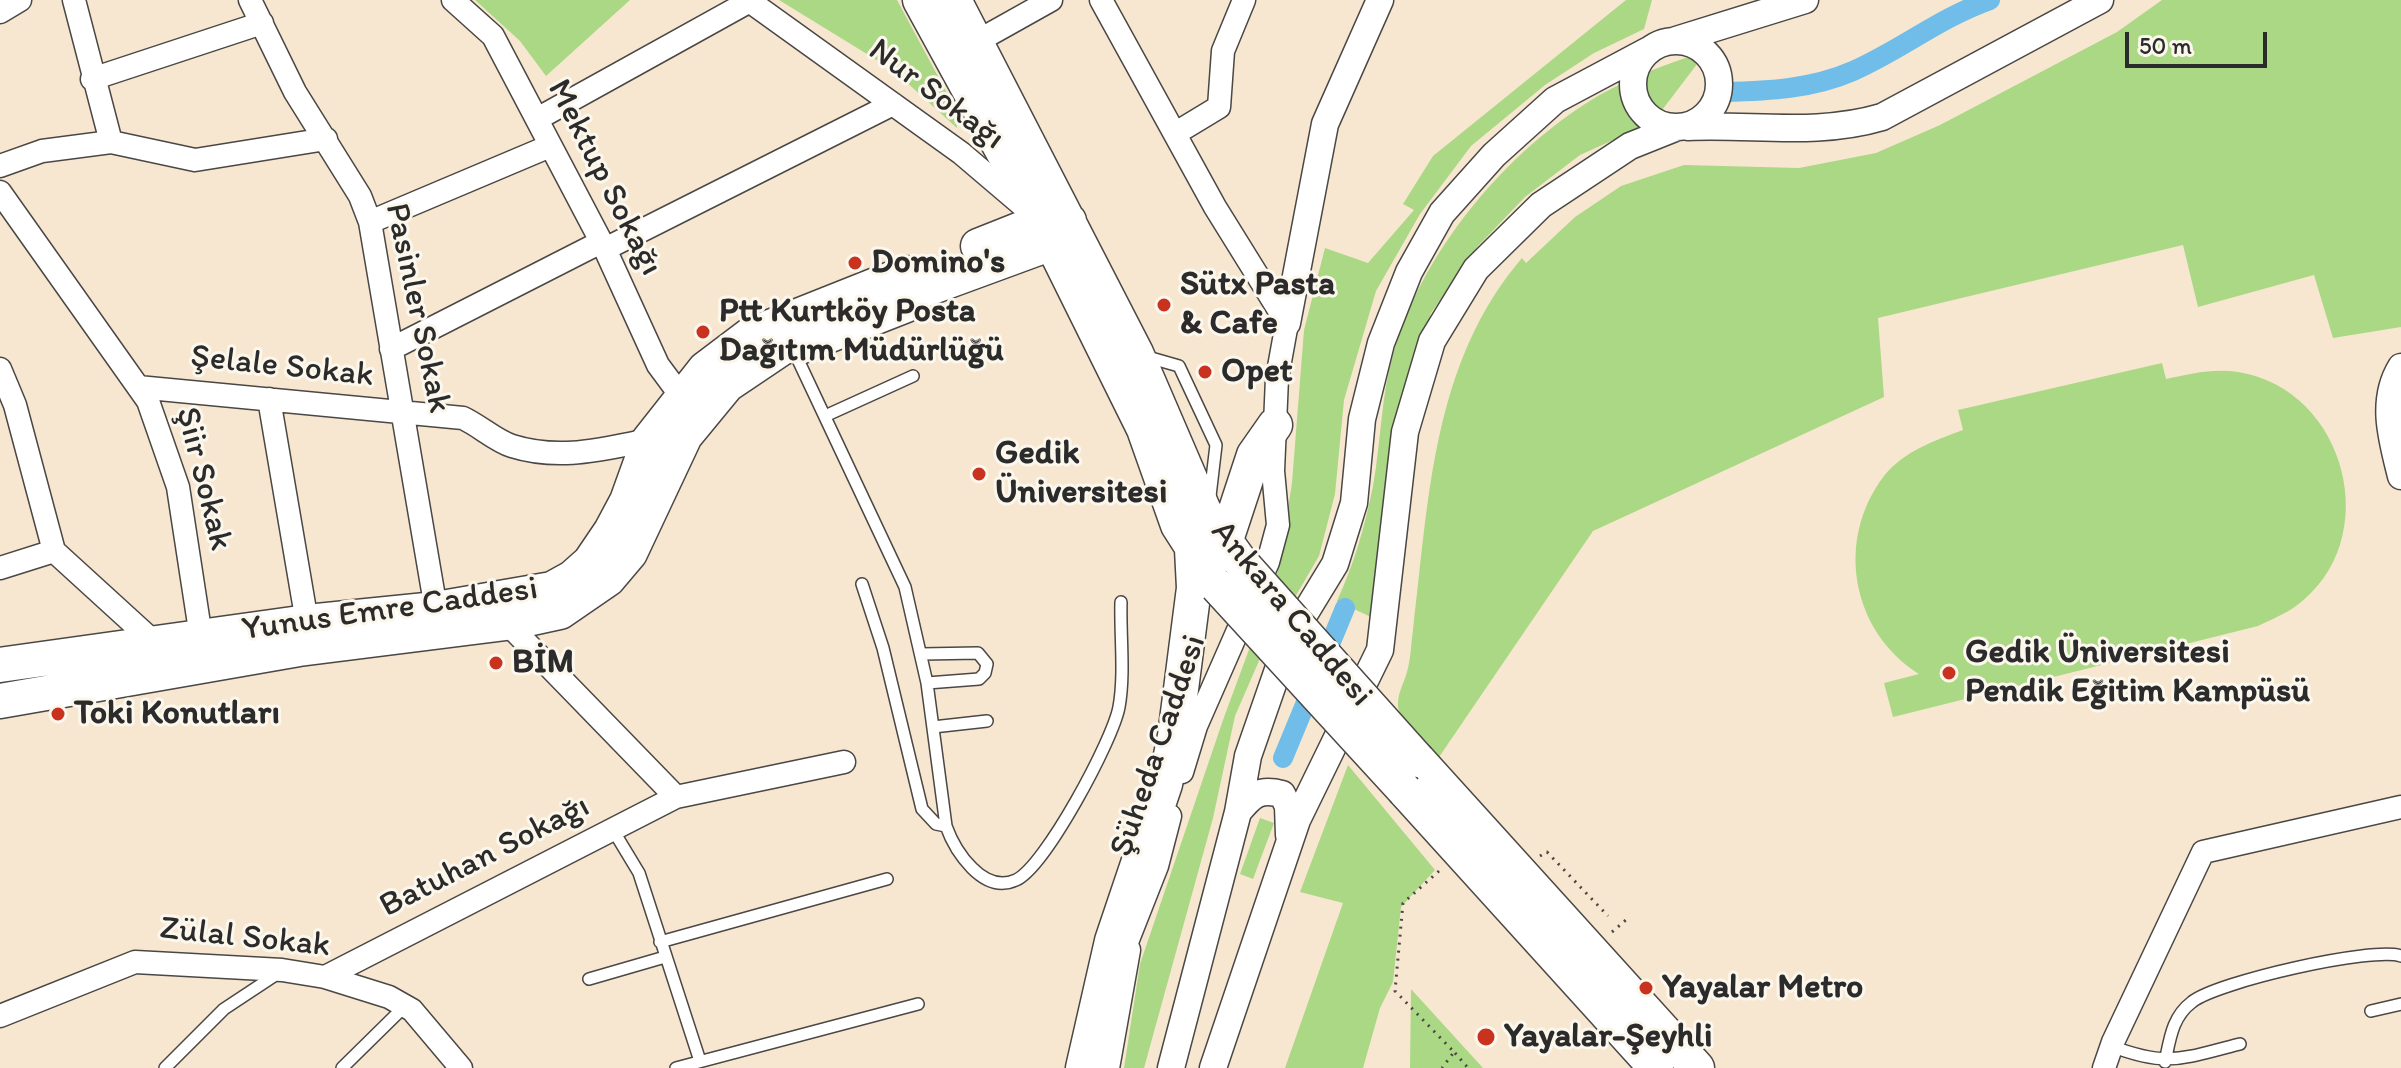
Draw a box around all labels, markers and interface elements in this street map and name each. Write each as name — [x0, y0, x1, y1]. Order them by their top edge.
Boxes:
scale bar — [2129, 16, 2271, 66]
street label: Nur Sokağı — [860, 31, 1012, 159]
text: 50 m — [2139, 31, 2192, 60]
street label: Mektup Sokağı — [537, 73, 671, 283]
street label: Pasinler Sokak — [375, 199, 459, 417]
place label: Domino's — [871, 243, 1005, 283]
marker: Domino's — [846, 254, 864, 272]
place label: Sütx Pasta & Cafe — [1180, 265, 1335, 344]
place label: Ptt Kurtköy Posta Dağıtım Müdürlüğü — [719, 292, 1004, 372]
marker: Sütx Pasta & Cafe — [1155, 296, 1173, 314]
marker: Ptt Kurtköy Posta Dağıtım Müdürlüğü — [694, 323, 712, 341]
street label: Şelale Sokak — [189, 337, 375, 397]
place label: Opet — [1221, 352, 1293, 392]
marker: Opet — [1196, 363, 1214, 381]
street label: Şiir Sokak — [166, 403, 240, 555]
place label: Gedik Üniversitesi — [995, 434, 1168, 514]
marker: Gedik Üniversitesi — [970, 465, 988, 483]
street label: Ankara Caddesi — [1201, 513, 1381, 715]
street label: Yunus Emre Caddesi — [240, 569, 540, 651]
street label: Şüheda Caddesi — [1102, 630, 1216, 862]
place label: Gedik Üniversitesi Pendik Eğitim Kampüsü — [1965, 633, 2310, 712]
place label: BİM — [512, 643, 574, 683]
marker: BİM — [487, 654, 505, 672]
marker: Gedik Üniversitesi Pendik Eğitim Kampüsü — [1940, 664, 1958, 682]
place label: Toki Konutları — [74, 694, 280, 734]
marker: Toki Konutları — [49, 705, 67, 723]
street label: Batuhan Sokağı — [373, 787, 597, 927]
street label: Zülal Sokak — [158, 909, 332, 967]
place label: Yayalar Metro — [1662, 968, 1863, 1008]
marker: Yayalar Metro — [1637, 979, 1655, 997]
place label: Yayalar-Şeyhli — [1504, 1017, 1713, 1057]
marker: Yayalar-Şeyhli — [1475, 1026, 1497, 1048]

